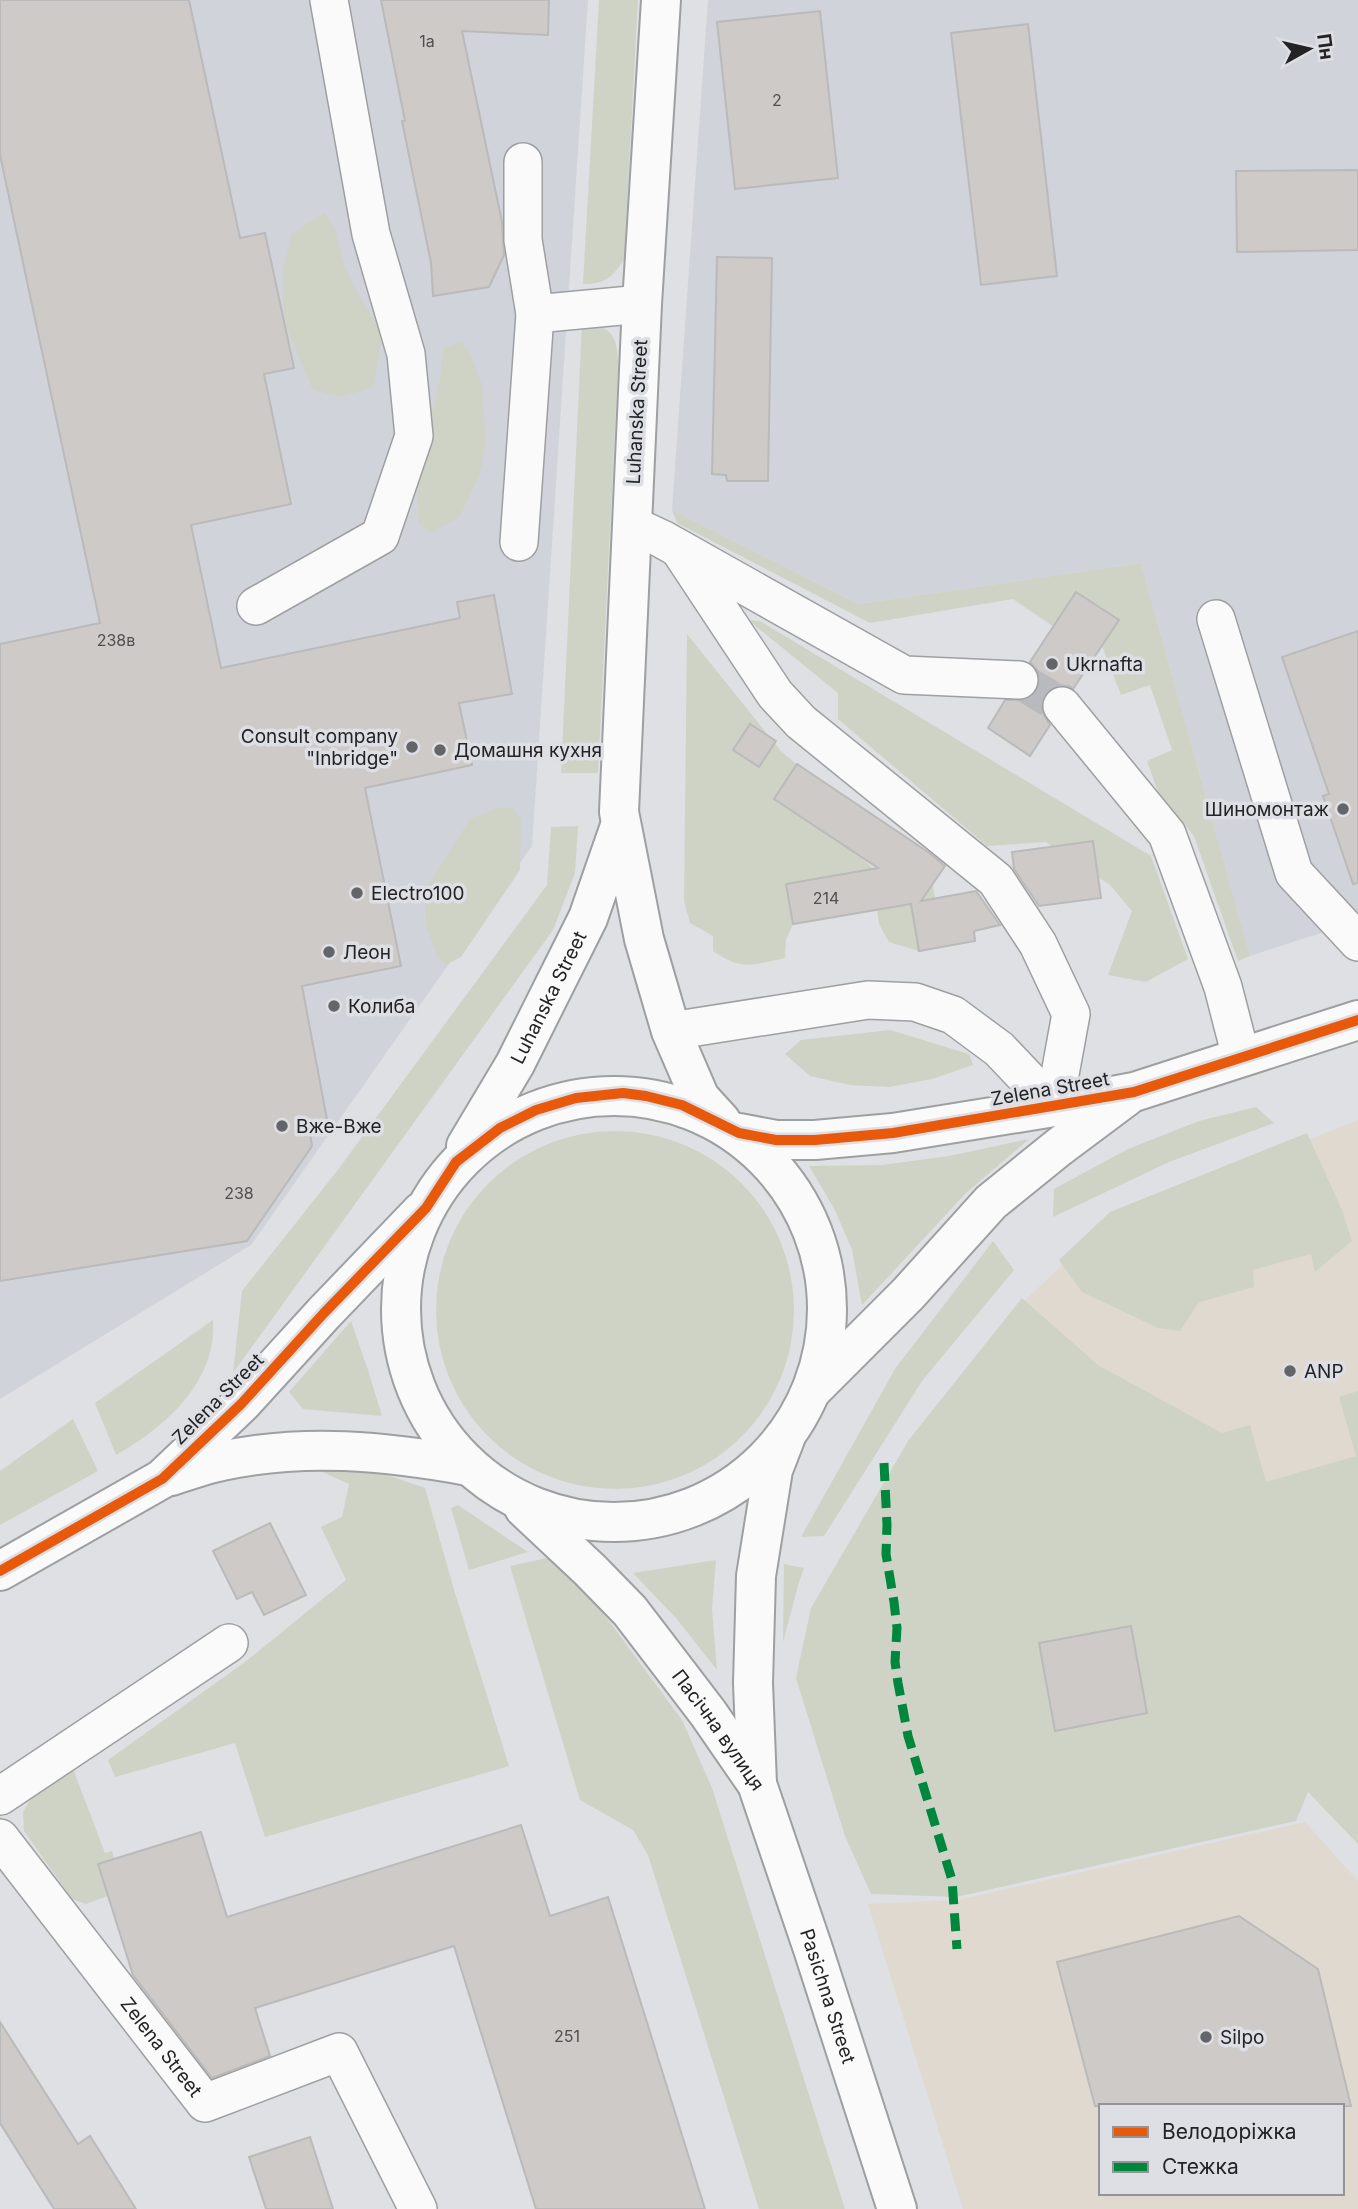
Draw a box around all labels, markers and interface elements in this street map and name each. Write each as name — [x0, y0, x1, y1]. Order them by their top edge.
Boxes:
north arrow — [1274, 14, 1344, 84]
house number: 1а — [419, 31, 435, 51]
text: Пн — [1312, 32, 1339, 61]
house number: 2 — [772, 90, 782, 110]
street label: Luhanska Street — [622, 339, 652, 485]
house number: 238в — [97, 630, 135, 650]
place label: Ukrnafta — [1066, 653, 1143, 676]
marker: Ukrnafta — [1044, 656, 1060, 672]
place label: Consult company "Inbridge" — [241, 725, 398, 770]
marker: Consult company "Inbridge" — [404, 739, 420, 755]
place label: Домашня кухня — [454, 739, 602, 762]
marker: Домашня кухня — [432, 742, 448, 758]
place label: Шиномонтаж — [1205, 798, 1329, 821]
marker: Шиномонтаж — [1335, 801, 1351, 817]
place label: Electro100 — [371, 882, 464, 905]
marker: Electro100 — [349, 885, 365, 901]
house number: 214 — [813, 888, 839, 908]
street label: Luhanska Street — [506, 927, 591, 1068]
place label: Леон — [343, 941, 391, 964]
marker: Леон — [321, 944, 337, 960]
place label: Колиба — [348, 995, 416, 1018]
marker: Колиба — [326, 998, 342, 1014]
street label: Zelena Street — [989, 1067, 1111, 1111]
place label: Вже-Вже — [296, 1115, 382, 1138]
marker: Вже-Вже — [274, 1118, 290, 1134]
house number: 238 — [224, 1183, 254, 1203]
street label: Zelena Street — [168, 1349, 268, 1449]
place label: ANP — [1304, 1360, 1344, 1383]
marker: ANP — [1282, 1363, 1298, 1379]
street label: Пасічна вулиця — [667, 1665, 769, 1795]
street label: Pasichna Street — [795, 1925, 861, 2066]
street label: Zelena Street — [116, 1992, 207, 2101]
house number: 251 — [554, 2026, 580, 2046]
place label: Silpo — [1220, 2026, 1264, 2049]
marker: Silpo — [1198, 2029, 1214, 2045]
legend — [1099, 2104, 1344, 2195]
text: Велодоріжка — [1162, 2119, 1297, 2144]
text: Стежка — [1162, 2154, 1239, 2179]

